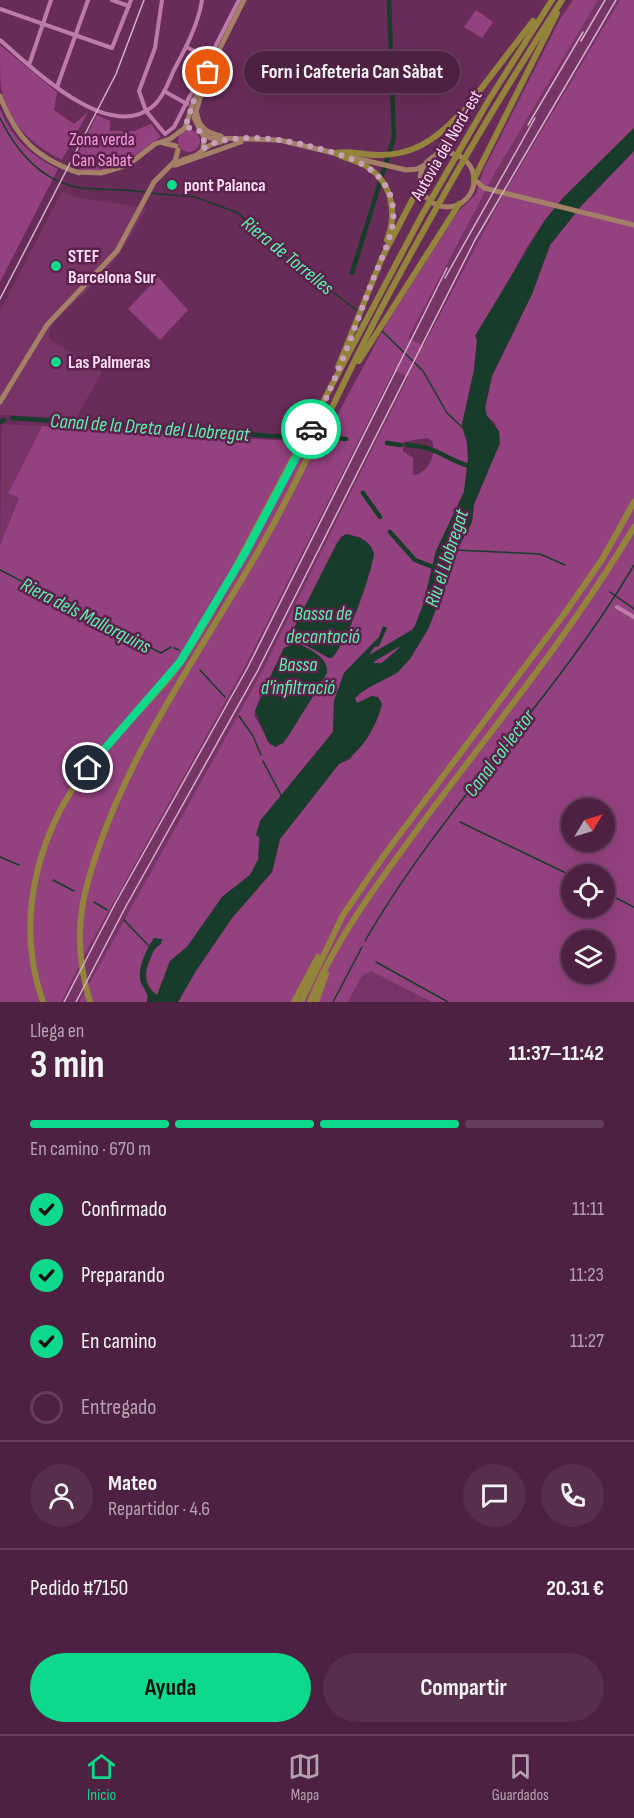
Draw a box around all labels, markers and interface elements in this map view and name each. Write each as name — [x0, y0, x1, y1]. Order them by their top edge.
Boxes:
pin — [182, 46, 233, 97]
callout: Forn i Cafeteria Can Sàbat — [244, 51, 460, 93]
icon: bag — [191, 55, 224, 88]
text: Forn i Cafeteria Can Sàbat — [261, 60, 443, 84]
street label: Autovia del Nord-est — [406, 86, 487, 205]
park label: Zona verda Can Sabat — [69, 129, 135, 171]
place label: pont Palanca — [184, 175, 266, 196]
marker: pont Palanca — [165, 178, 179, 192]
water label: Riera de Torrelles — [236, 211, 338, 300]
place label: STEF Barcelona Sur — [68, 246, 156, 288]
marker: STEF Barcelona Sur — [49, 259, 63, 273]
place label: Las Palmeras — [68, 352, 151, 373]
marker: Las Palmeras — [49, 355, 63, 369]
courier — [281, 399, 341, 459]
water label: Canal de la Dreta del Llobregat — [49, 409, 251, 447]
icon: car — [295, 413, 328, 446]
water label: Riu el Llobregat — [420, 506, 474, 610]
water label: Riera dels Mallorquins — [17, 573, 155, 659]
water label: Bassa de decantació — [286, 602, 360, 649]
water label: Bassa d'infiltració — [261, 653, 335, 700]
water label: Canal col·lector — [459, 704, 541, 802]
pin — [62, 742, 113, 793]
icon: home — [71, 751, 104, 784]
north arrow — [561, 798, 615, 852]
map controls — [561, 798, 615, 984]
button: locate — [561, 864, 615, 918]
button: layers — [561, 930, 615, 984]
text: Llega en — [30, 1019, 84, 1043]
text: 11:37–11:42 — [509, 1040, 604, 1067]
text: 3 min — [30, 1042, 105, 1089]
text: En camino · 670 m — [30, 1137, 151, 1161]
icon: check — [30, 1193, 63, 1226]
text: Confirmado — [81, 1196, 167, 1223]
text: 11:11 — [572, 1197, 604, 1221]
icon: check — [30, 1259, 63, 1292]
text: Preparando — [81, 1262, 165, 1289]
text: 11:23 — [570, 1263, 604, 1287]
icon: check — [30, 1325, 63, 1358]
text: En camino — [81, 1328, 157, 1355]
text: 11:27 — [570, 1329, 604, 1353]
text: Entregado — [81, 1394, 156, 1421]
button: person — [30, 1464, 93, 1527]
button: chat — [463, 1464, 526, 1527]
button: phone — [541, 1464, 604, 1527]
text: Mateo — [108, 1470, 157, 1497]
text: Repartidor · 4.6 — [108, 1497, 210, 1521]
text: Pedido #7150 — [30, 1575, 128, 1602]
text: 20.31 € — [546, 1575, 604, 1602]
button: Ayuda — [30, 1653, 311, 1722]
button: Compartir — [323, 1653, 604, 1722]
tab: Inicio — [85, 1750, 118, 1805]
tab: Mapa — [288, 1750, 321, 1805]
tab: Guardados — [492, 1750, 549, 1805]

